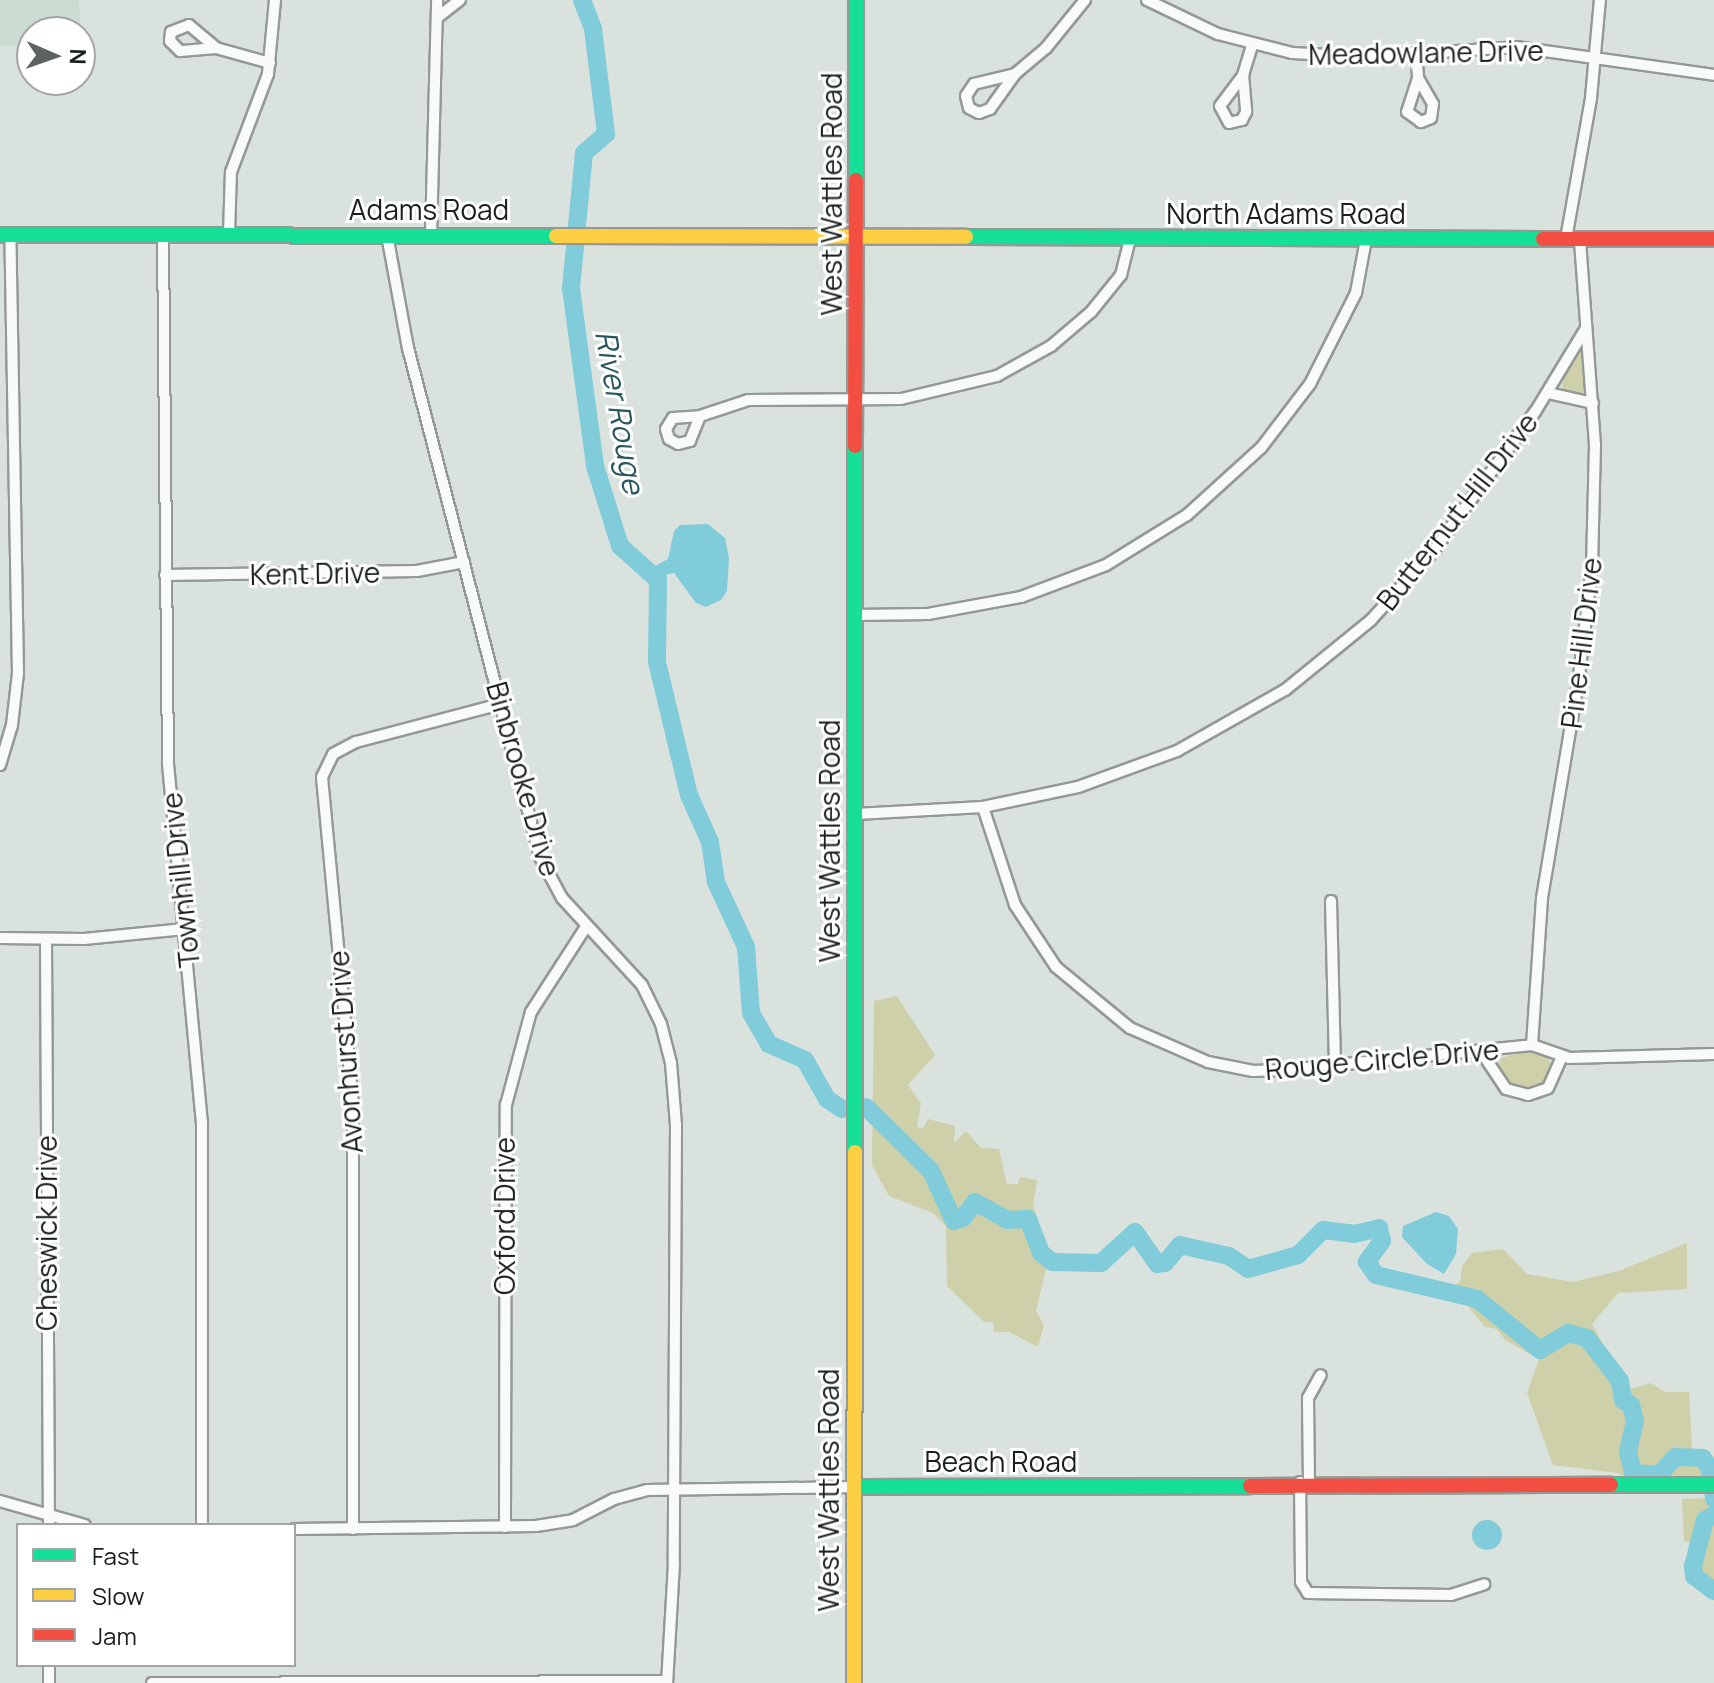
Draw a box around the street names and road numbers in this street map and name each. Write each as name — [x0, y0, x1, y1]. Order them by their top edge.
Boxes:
street label: Meadowlane Drive — [1308, 33, 1544, 71]
street label: West Wattles Road — [814, 72, 848, 316]
street label: Adams Road — [349, 192, 509, 226]
street label: North Adams Road — [1166, 196, 1406, 230]
street label: Butternut Hill Drive — [1370, 406, 1544, 616]
street label: Kent Drive — [250, 555, 380, 591]
street label: Pine Hill Drive — [1554, 556, 1608, 730]
street label: Binbrooke Drive — [480, 678, 568, 880]
street label: West Wattles Road — [812, 719, 846, 963]
street label: Townhill Drive — [154, 791, 206, 969]
street label: Avonhurst Drive — [321, 949, 369, 1155]
street label: Rouge Circle Drive — [1264, 1032, 1500, 1086]
street label: Cheswick Drive — [29, 1135, 63, 1331]
street label: Oxford Drive — [487, 1137, 521, 1295]
street label: West Wattles Road — [811, 1368, 845, 1612]
street label: Beach Road — [925, 1444, 1077, 1478]

